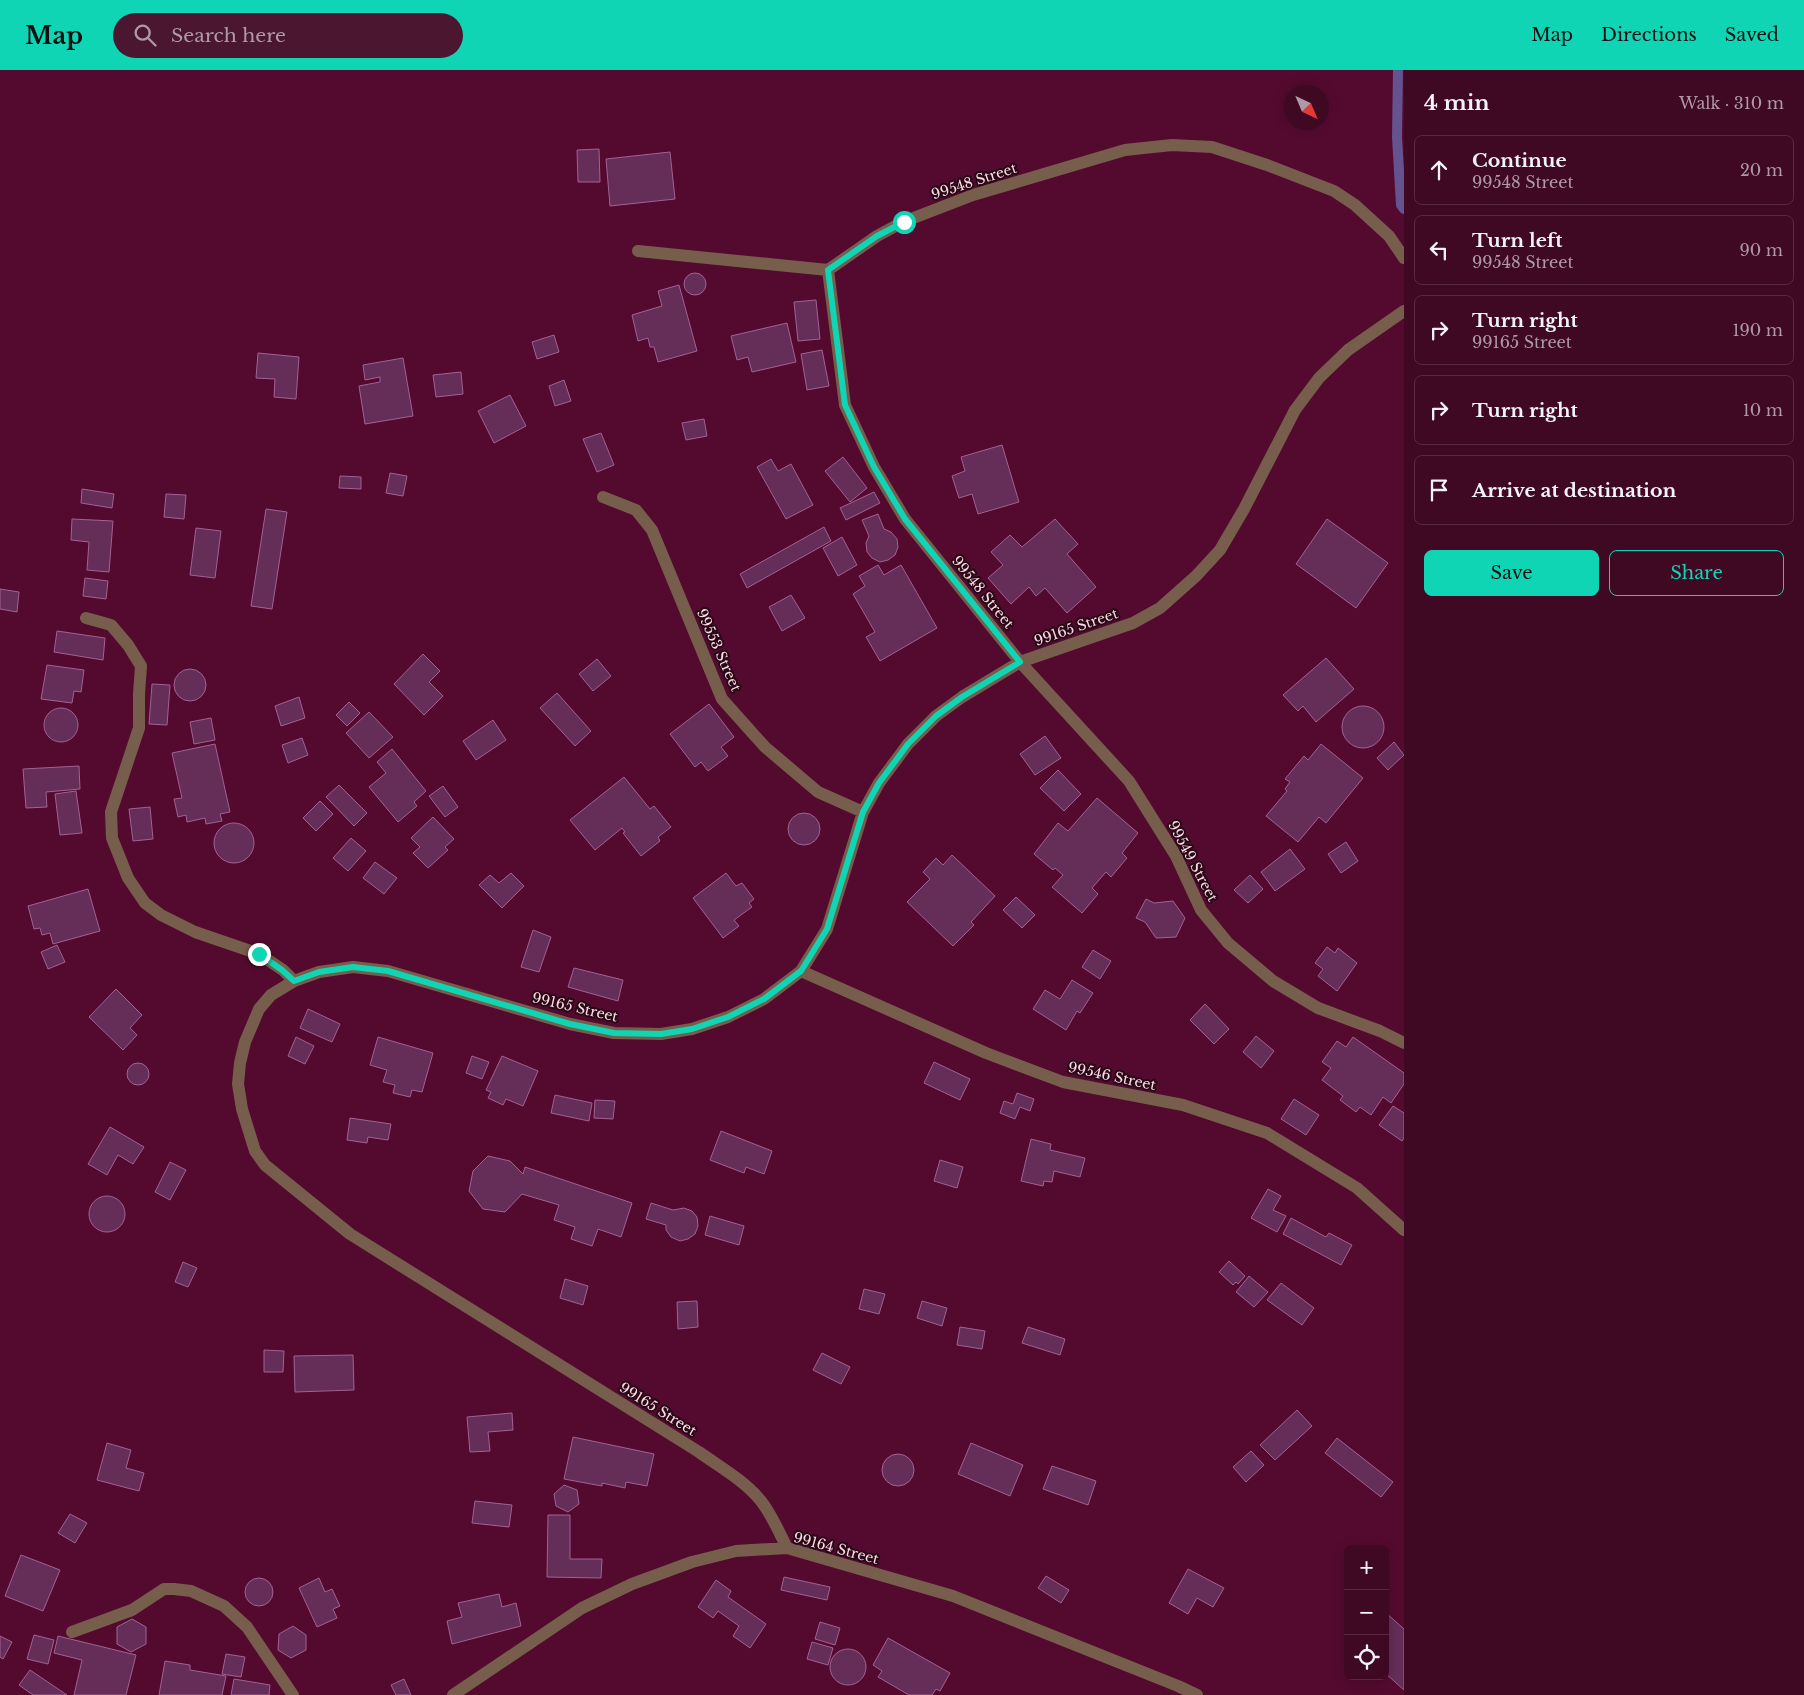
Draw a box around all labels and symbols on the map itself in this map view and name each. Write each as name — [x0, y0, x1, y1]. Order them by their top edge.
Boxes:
north arrow — [1284, 85, 1329, 130]
street label: 99548 Street — [929, 159, 1020, 203]
route start — [893, 211, 916, 234]
street label: 99548 Street — [948, 552, 1018, 633]
street label: 99165 Street — [1032, 604, 1121, 650]
street label: 99553 Street — [693, 606, 746, 695]
street label: 99549 Street — [1164, 817, 1222, 905]
route end — [248, 943, 271, 966]
street label: 99165 Street — [530, 988, 620, 1026]
street label: 99546 Street — [1066, 1058, 1158, 1094]
street label: 99165 Street — [616, 1378, 700, 1440]
street label: 99164 Street — [791, 1528, 881, 1568]

